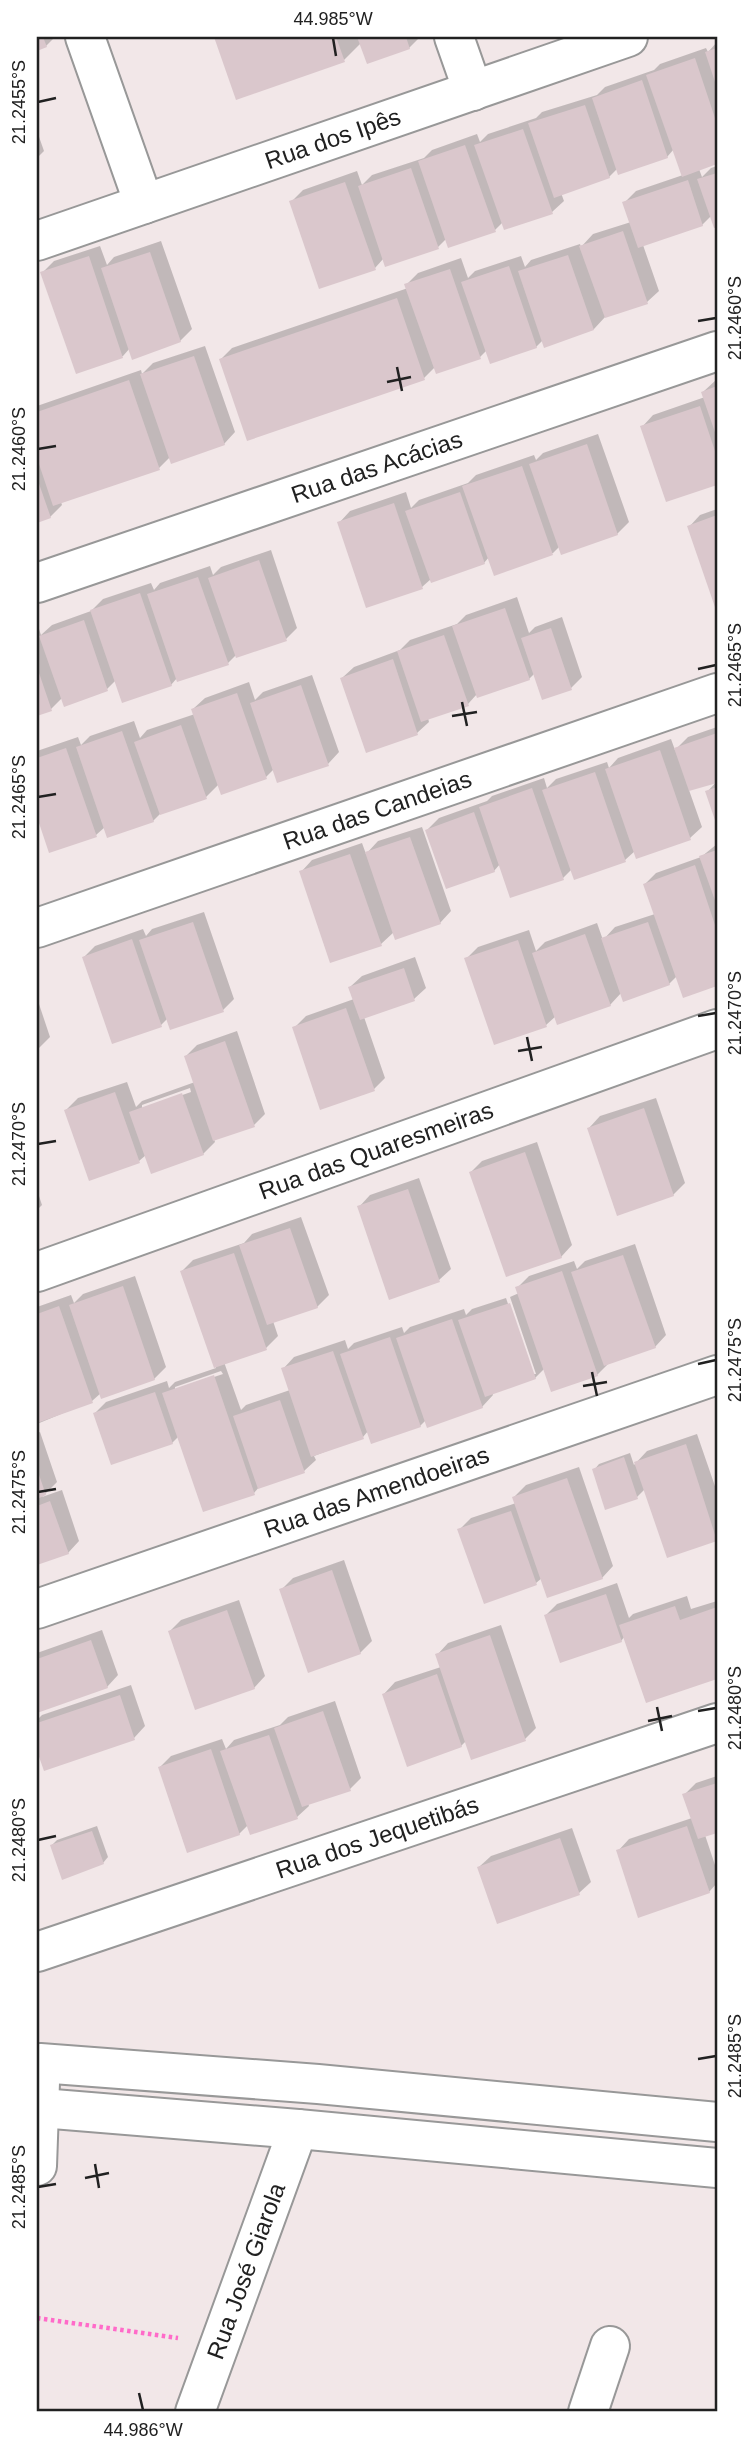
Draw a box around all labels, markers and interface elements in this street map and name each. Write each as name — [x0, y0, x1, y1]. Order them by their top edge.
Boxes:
text: 44.985°W — [293, 9, 373, 29]
text: 21.2455°S — [9, 60, 29, 144]
street label: Rua dos Ipês — [261, 103, 404, 174]
text: 21.2460°S — [725, 276, 745, 360]
text: 21.2460°S — [9, 407, 29, 491]
street label: Rua das Acácias — [288, 425, 466, 508]
text: 21.2465°S — [725, 623, 745, 707]
text: 21.2465°S — [9, 755, 29, 839]
street label: Rua das Candeias — [279, 765, 475, 855]
text: 21.2470°S — [725, 971, 745, 1055]
street label: Rua das Quaresmeiras — [255, 1096, 497, 1205]
text: 21.2470°S — [9, 1102, 29, 1186]
text: 21.2475°S — [725, 1318, 745, 1402]
street label: Rua das Amendoeiras — [260, 1440, 492, 1543]
text: 21.2475°S — [9, 1450, 29, 1534]
text: 21.2480°S — [725, 1666, 745, 1750]
street label: Rua dos Jequetibás — [272, 1790, 482, 1884]
text: 21.2480°S — [9, 1798, 29, 1882]
text: 21.2485°S — [725, 2014, 745, 2098]
text: 21.2485°S — [9, 2145, 29, 2229]
street label: Rua José Giarola — [201, 2178, 290, 2363]
text: 44.986°W — [103, 2420, 183, 2440]

